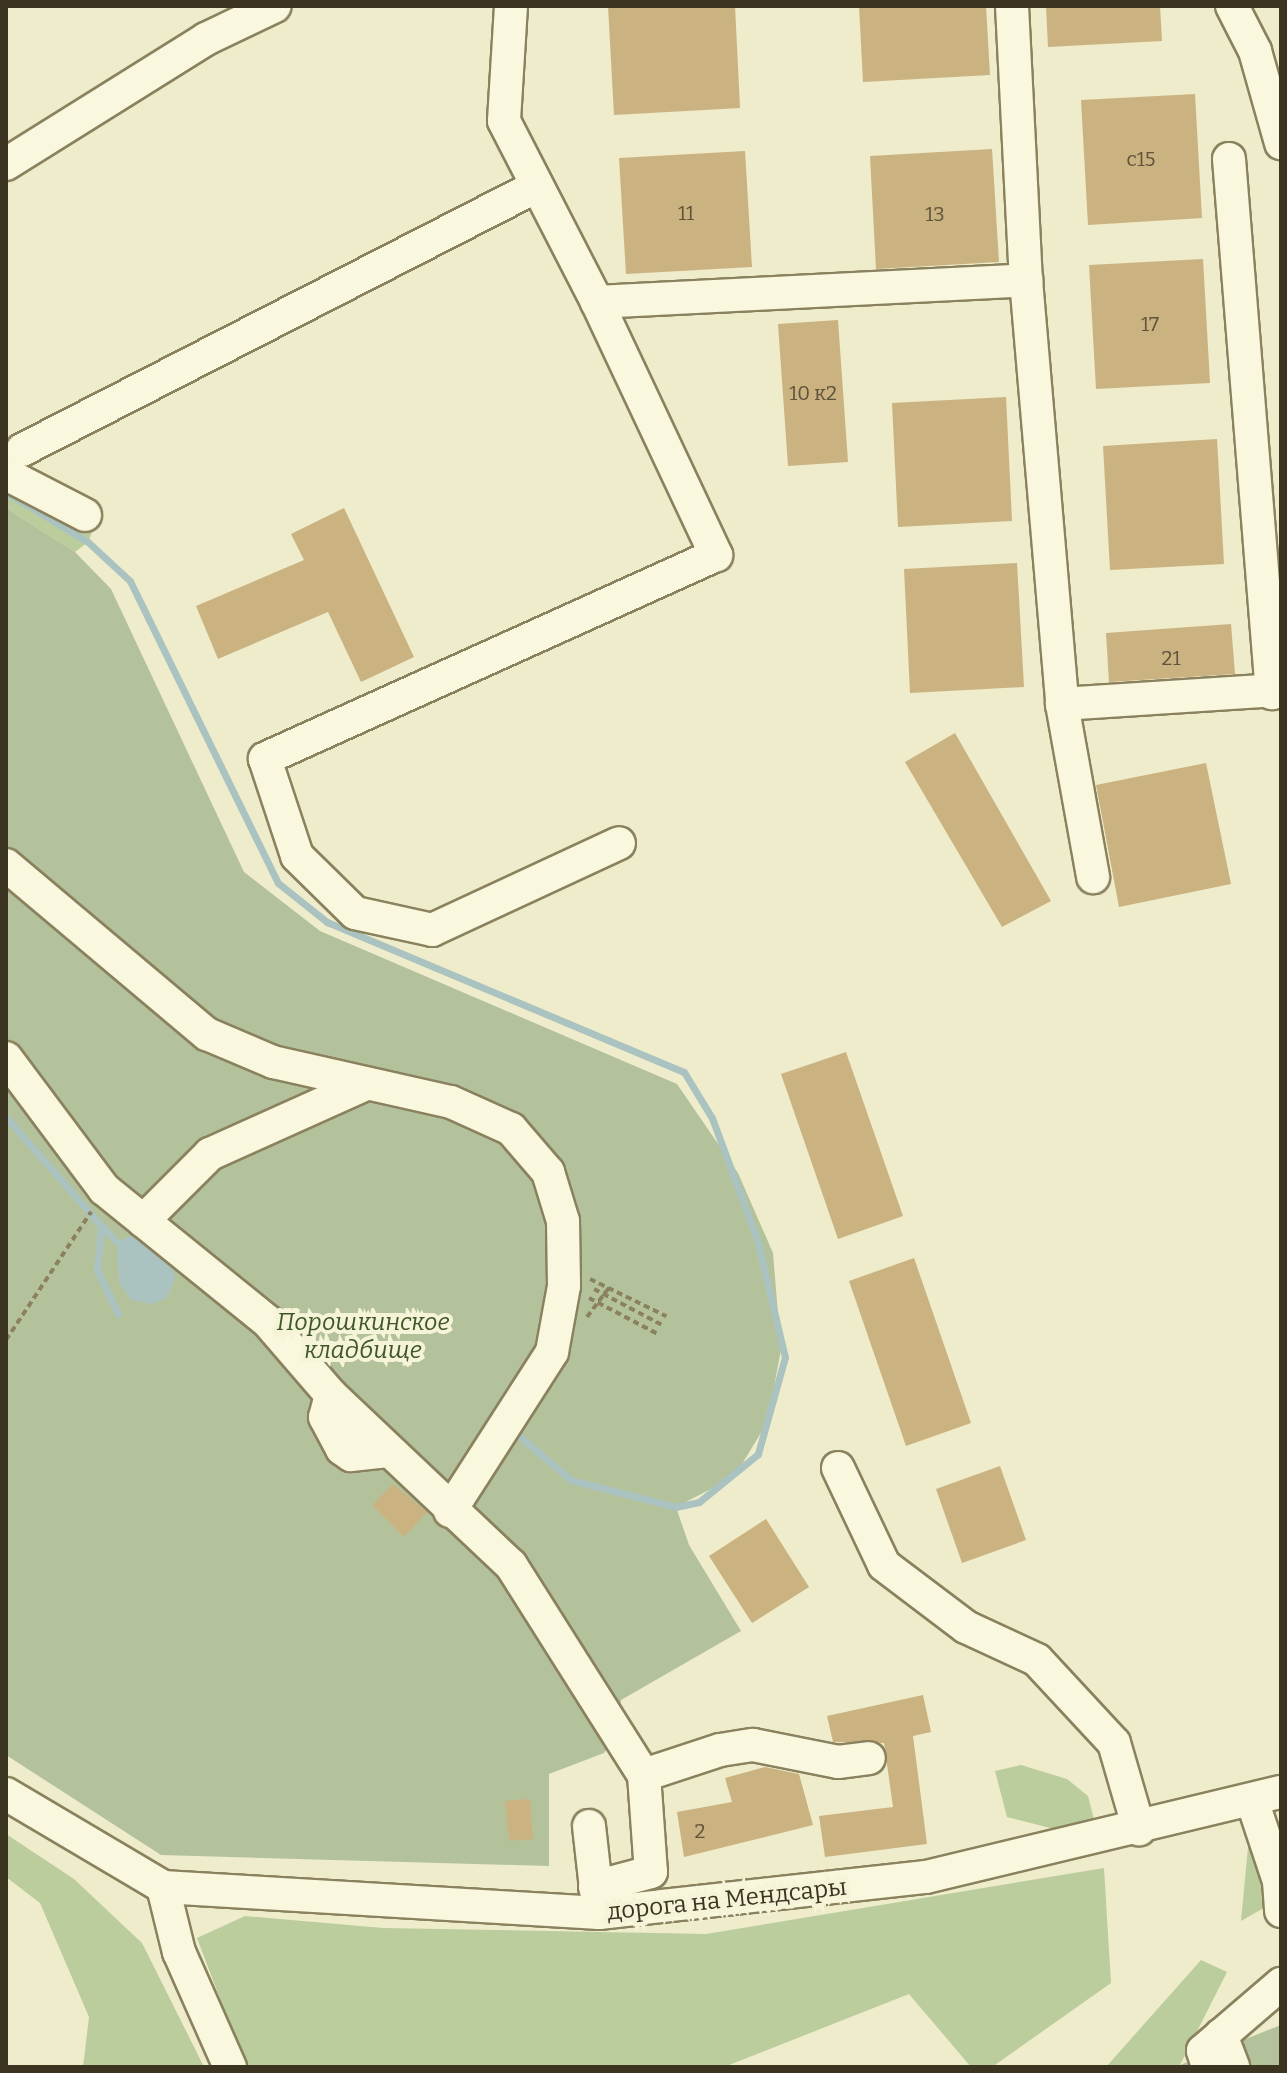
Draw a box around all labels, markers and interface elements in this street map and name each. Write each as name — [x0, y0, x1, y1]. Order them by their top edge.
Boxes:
house number: с15 — [1126, 147, 1156, 171]
house number: 11 — [678, 201, 694, 225]
house number: 13 — [925, 202, 945, 226]
house number: 17 — [1141, 312, 1159, 336]
house number: 10 к2 — [789, 381, 837, 405]
house number: 21 — [1162, 646, 1180, 670]
park label: Порошкинское кладбище — [276, 1309, 450, 1365]
house number: 2 — [695, 1819, 705, 1843]
street label: дорога на Мендсары — [606, 1873, 848, 1927]

